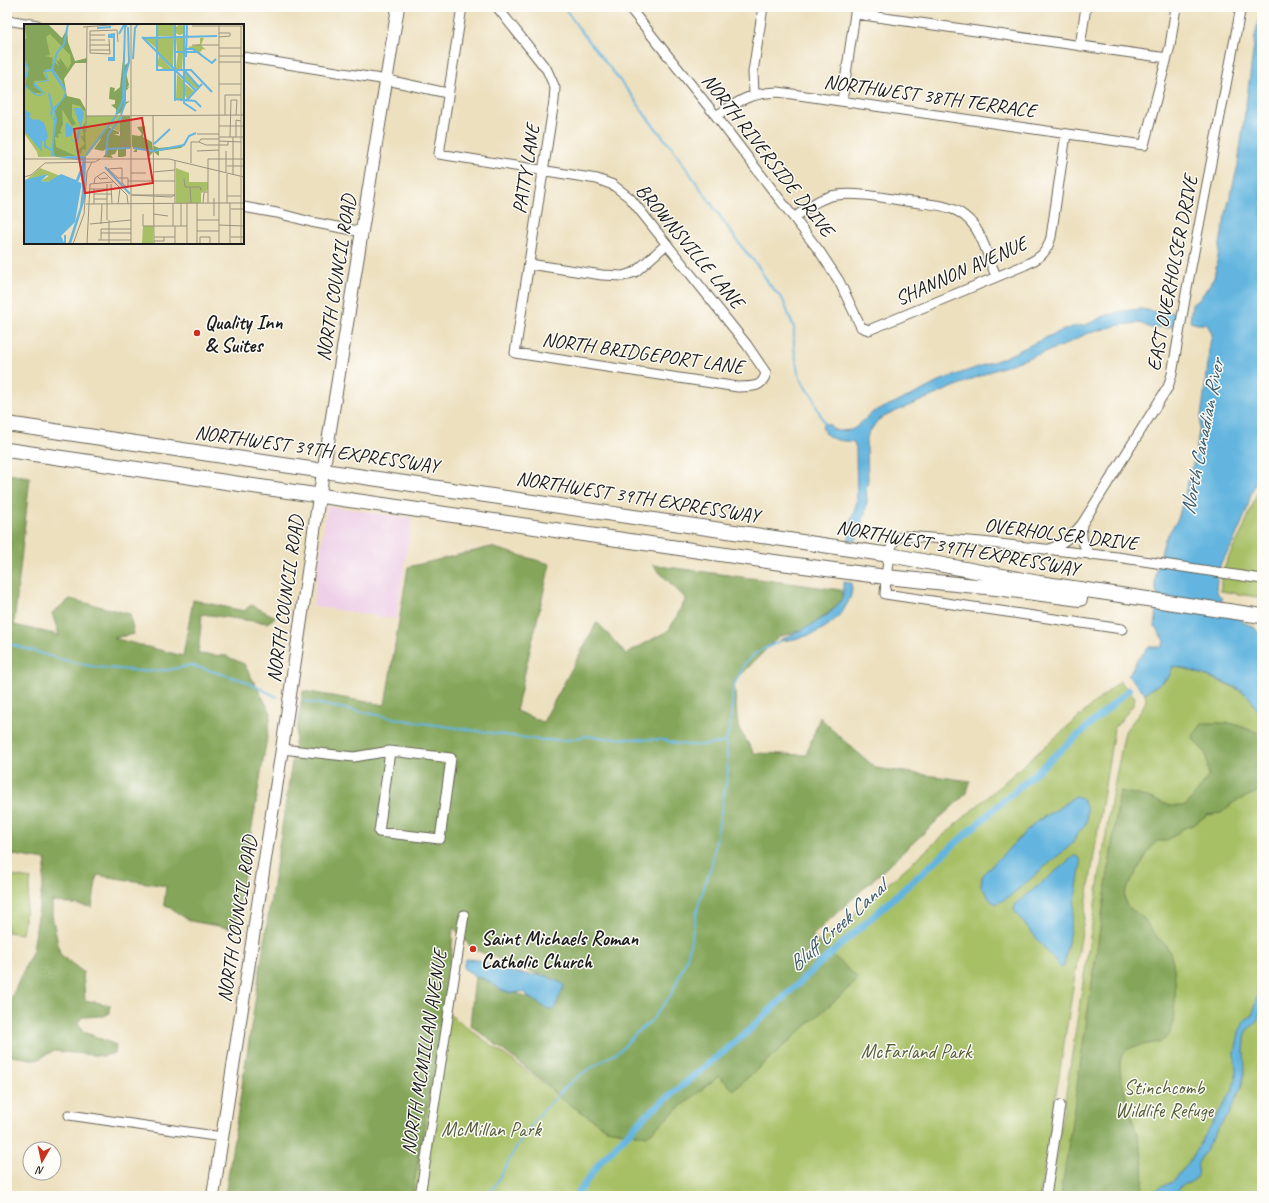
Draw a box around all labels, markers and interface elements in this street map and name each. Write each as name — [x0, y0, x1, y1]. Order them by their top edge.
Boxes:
inset map — [24, 24, 244, 244]
street label: NORTH RIVERSIDE DRIVE — [697, 69, 841, 243]
street label: NORTHWEST 38TH TERRACE — [822, 69, 1041, 124]
street label: PATTY LANE — [507, 119, 546, 216]
street label: EAST OVERHOLSER DRIVE — [1141, 170, 1204, 373]
street label: BROWNSVILLE LANE — [630, 178, 752, 316]
street label: NORTH COUNCIL ROAD — [311, 192, 362, 363]
street label: SHANNON AVENUE — [891, 230, 1034, 311]
place label: Quality Inn & Suites — [205, 310, 283, 358]
street label: NORTH BRIDGEPORT LANE — [541, 326, 748, 380]
marker: Quality Inn & Suites — [192, 328, 202, 338]
water label: North Canadian River — [1174, 354, 1230, 517]
street label: NORTHWEST 39TH EXPRESSWAY — [193, 419, 443, 479]
street label: NORTHWEST 39TH EXPRESSWAY — [515, 465, 764, 529]
street label: OVERHOLSER DRIVE — [983, 512, 1142, 556]
street label: NORTH COUNCIL ROAD — [261, 513, 309, 684]
street label: NORTHWEST 39TH EXPRESSWAY — [835, 514, 1084, 582]
street label: NORTH COUNCIL ROAD — [212, 833, 263, 1004]
water label: Bluff Creek Canal — [783, 871, 896, 977]
place label: Saint Michaels Roman Catholic Church — [481, 926, 639, 974]
marker: Saint Michaels Roman Catholic Church — [468, 944, 478, 954]
street label: NORTH MCMILLAN AVENUE — [395, 945, 453, 1156]
park label: McFarland Park — [861, 1039, 973, 1064]
park label: Stinchcomb Wildlife Refuge — [1115, 1075, 1215, 1123]
park label: McMillan Park — [441, 1117, 542, 1142]
north arrow — [22, 1141, 62, 1181]
text: N — [34, 1163, 45, 1178]

